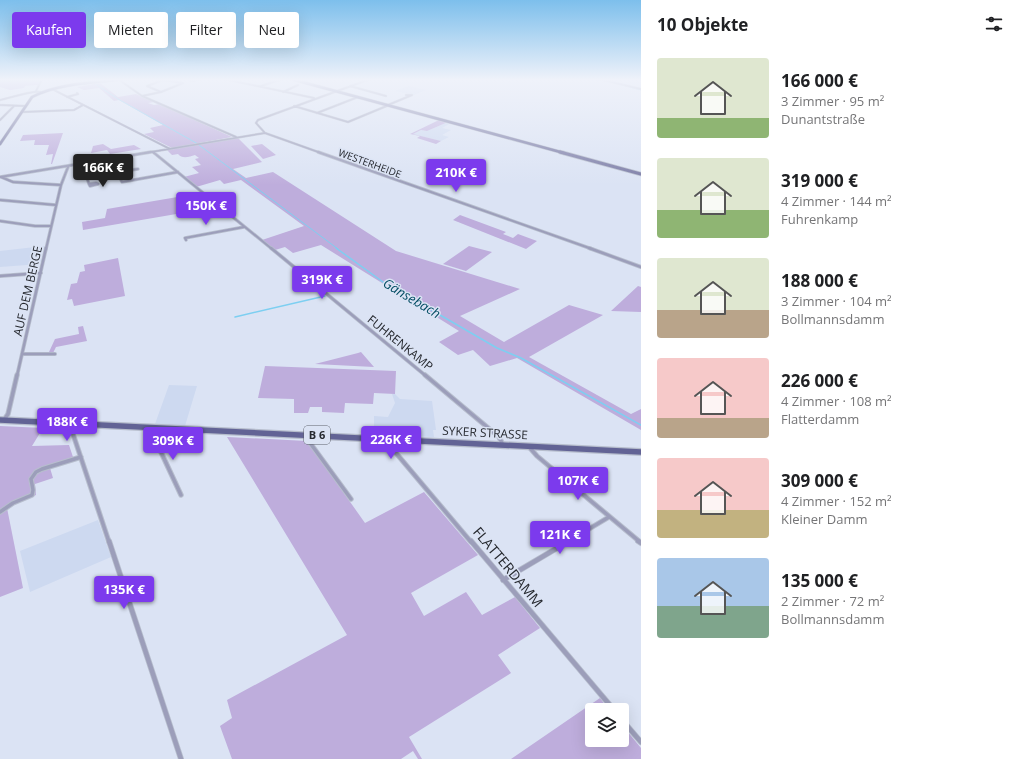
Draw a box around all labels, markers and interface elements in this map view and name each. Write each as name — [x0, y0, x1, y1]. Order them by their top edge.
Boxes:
chip: Kaufen — [12, 12, 86, 48]
chip: Mieten — [94, 12, 168, 48]
chip: Filter — [176, 12, 236, 48]
chip: Neu — [244, 12, 299, 48]
text: 10 Objekte — [657, 13, 748, 36]
icon: filters — [983, 13, 1005, 35]
text: 166 000 € — [781, 69, 858, 92]
icon: home — [689, 74, 737, 122]
text: 3 Zimmer · 95 m² — [781, 92, 884, 110]
text: Dunantstraße — [781, 110, 865, 128]
street label: WESTERHEIDE — [337, 145, 403, 181]
pin: 166K € — [70, 154, 136, 188]
text: 166K € — [82, 158, 124, 176]
pin: 210K € — [423, 159, 489, 193]
text: 210K € — [435, 163, 477, 181]
text: 319 000 € — [781, 169, 858, 192]
icon: home — [689, 174, 737, 222]
pin: 150K € — [173, 192, 239, 226]
text: 4 Zimmer · 144 m² — [781, 192, 892, 210]
text: 150K € — [185, 196, 227, 214]
text: Fuhrenkamp — [781, 210, 858, 228]
street label: AUF DEM BERGE — [9, 244, 46, 338]
pin: 319K € — [289, 266, 355, 300]
text: 188 000 € — [781, 269, 858, 292]
text: 319K € — [301, 270, 343, 288]
water label: Gänsebach — [380, 274, 444, 322]
icon: home — [689, 274, 737, 322]
text: 3 Zimmer · 104 m² — [781, 292, 892, 310]
text: Bollmannsdamm — [781, 310, 884, 328]
street label: FUHRENKAMP — [364, 311, 437, 374]
text: 226 000 € — [781, 369, 858, 392]
icon: home — [689, 374, 737, 422]
text: 4 Zimmer · 108 m² — [781, 392, 892, 410]
pin: 188K € — [34, 408, 100, 442]
text: Flatterdamm — [781, 410, 859, 428]
text: 188K € — [46, 412, 88, 430]
street label: SYKER STRASSE — [442, 422, 528, 443]
road number: B 6 — [304, 426, 330, 444]
pin: 226K € — [358, 426, 424, 460]
pin: 309K € — [140, 427, 206, 461]
text: 226K € — [370, 430, 412, 448]
text: 309K € — [152, 431, 194, 449]
pin: 107K € — [545, 467, 611, 501]
text: 309 000 € — [781, 469, 858, 492]
text: 107K € — [557, 471, 599, 489]
icon: home — [689, 474, 737, 522]
text: 4 Zimmer · 152 m² — [781, 492, 892, 510]
text: Kleiner Damm — [781, 510, 868, 528]
pin: 121K € — [527, 521, 593, 555]
street label: FLATTERDAMM — [469, 522, 548, 611]
text: 121K € — [539, 525, 581, 543]
text: 135 000 € — [781, 569, 858, 592]
icon: home — [689, 574, 737, 622]
pin: 135K € — [91, 576, 157, 610]
text: 135K € — [103, 580, 145, 598]
text: 2 Zimmer · 72 m² — [781, 592, 884, 610]
text: Bollmannsdamm — [781, 610, 884, 628]
map controls — [585, 703, 629, 747]
button: layers — [585, 703, 629, 747]

